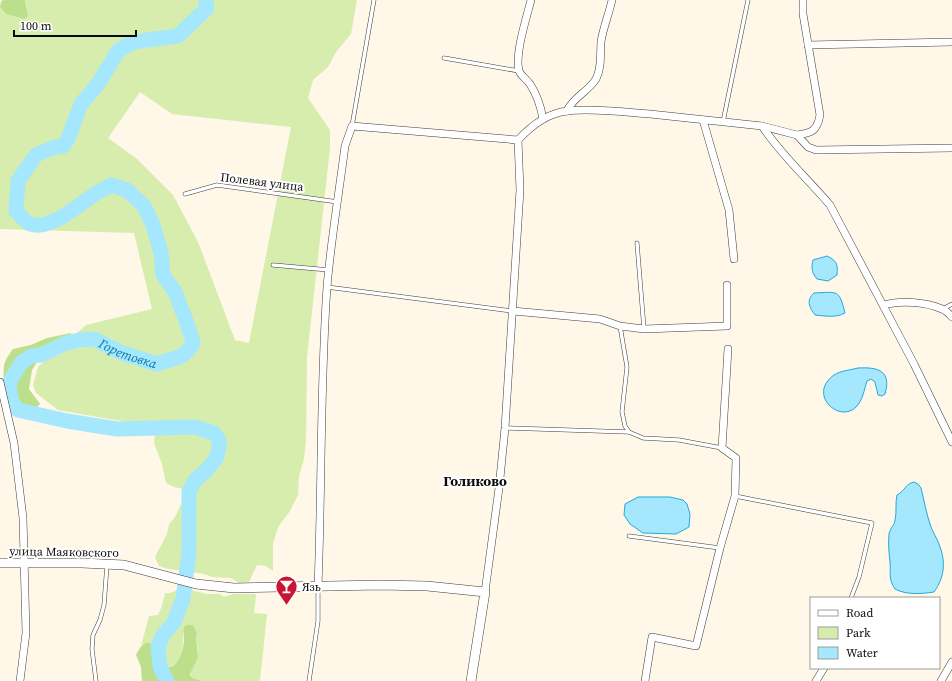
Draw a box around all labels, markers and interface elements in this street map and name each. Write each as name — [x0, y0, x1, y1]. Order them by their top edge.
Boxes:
scale bar — [14, 12, 136, 38]
text: 100 m — [20, 18, 52, 34]
street label: Полевая улица — [220, 169, 305, 195]
water label: Горетовка — [95, 334, 159, 372]
district label: Голиково — [443, 471, 507, 491]
street label: улица Маяковского — [9, 543, 119, 561]
bar icon: Язь — [274, 574, 300, 607]
place label: Язь — [302, 579, 321, 595]
legend — [810, 597, 940, 669]
text: Road — [846, 605, 873, 621]
text: Park — [846, 625, 871, 641]
text: Water — [846, 645, 878, 661]

